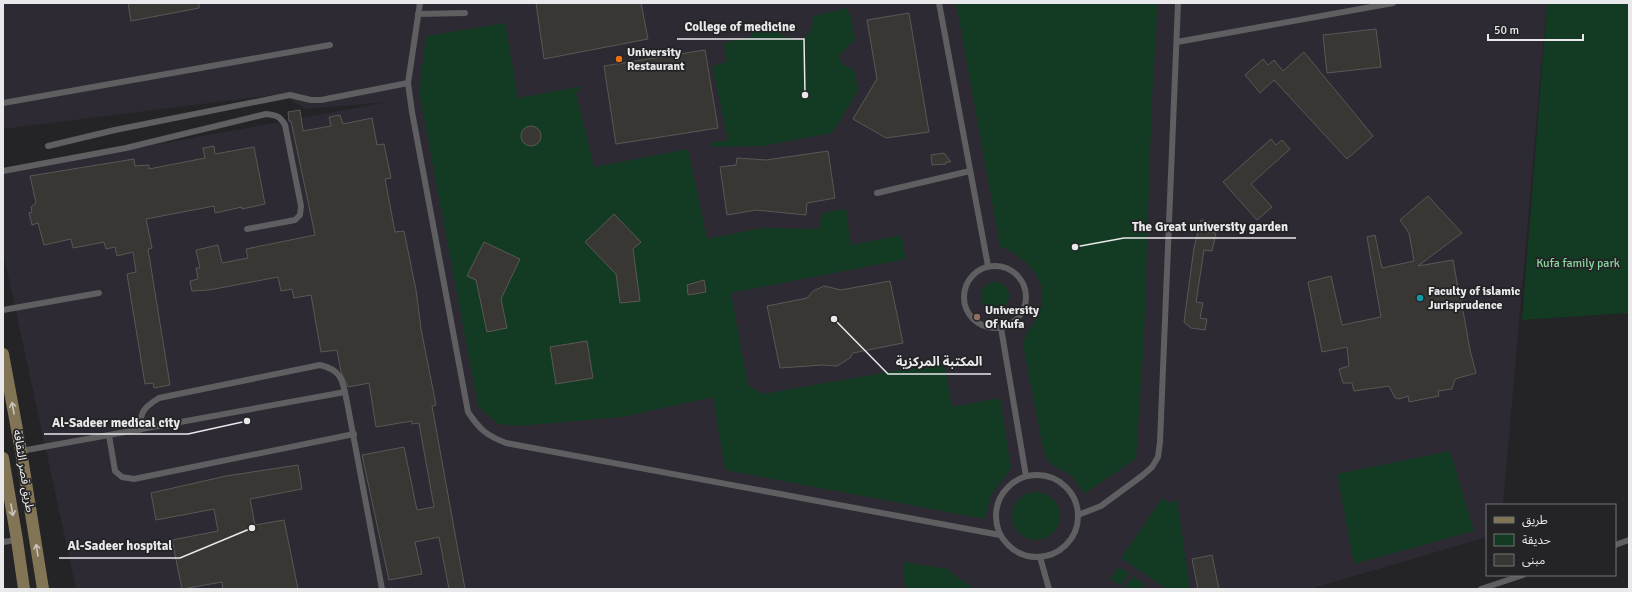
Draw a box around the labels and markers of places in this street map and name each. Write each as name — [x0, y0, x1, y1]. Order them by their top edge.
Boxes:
callout: College of medicine — [677, 14, 804, 39]
place label: University Restaurant — [627, 45, 685, 74]
marker: University Restaurant — [614, 54, 624, 64]
callout: The Great university garden — [1124, 213, 1296, 238]
place label: Faculty of islamic Jurisprudence — [1428, 284, 1521, 313]
marker: Faculty of islamic Jurisprudence — [1415, 293, 1425, 303]
place label: University Of Kufa — [985, 303, 1039, 332]
marker: University Of Kufa — [972, 312, 982, 322]
callout: المكتبة المركزية — [888, 349, 991, 374]
callout: Al-Sadeer medical city — [44, 409, 188, 434]
callout: Al-Sadeer hospital — [59, 533, 180, 558]

